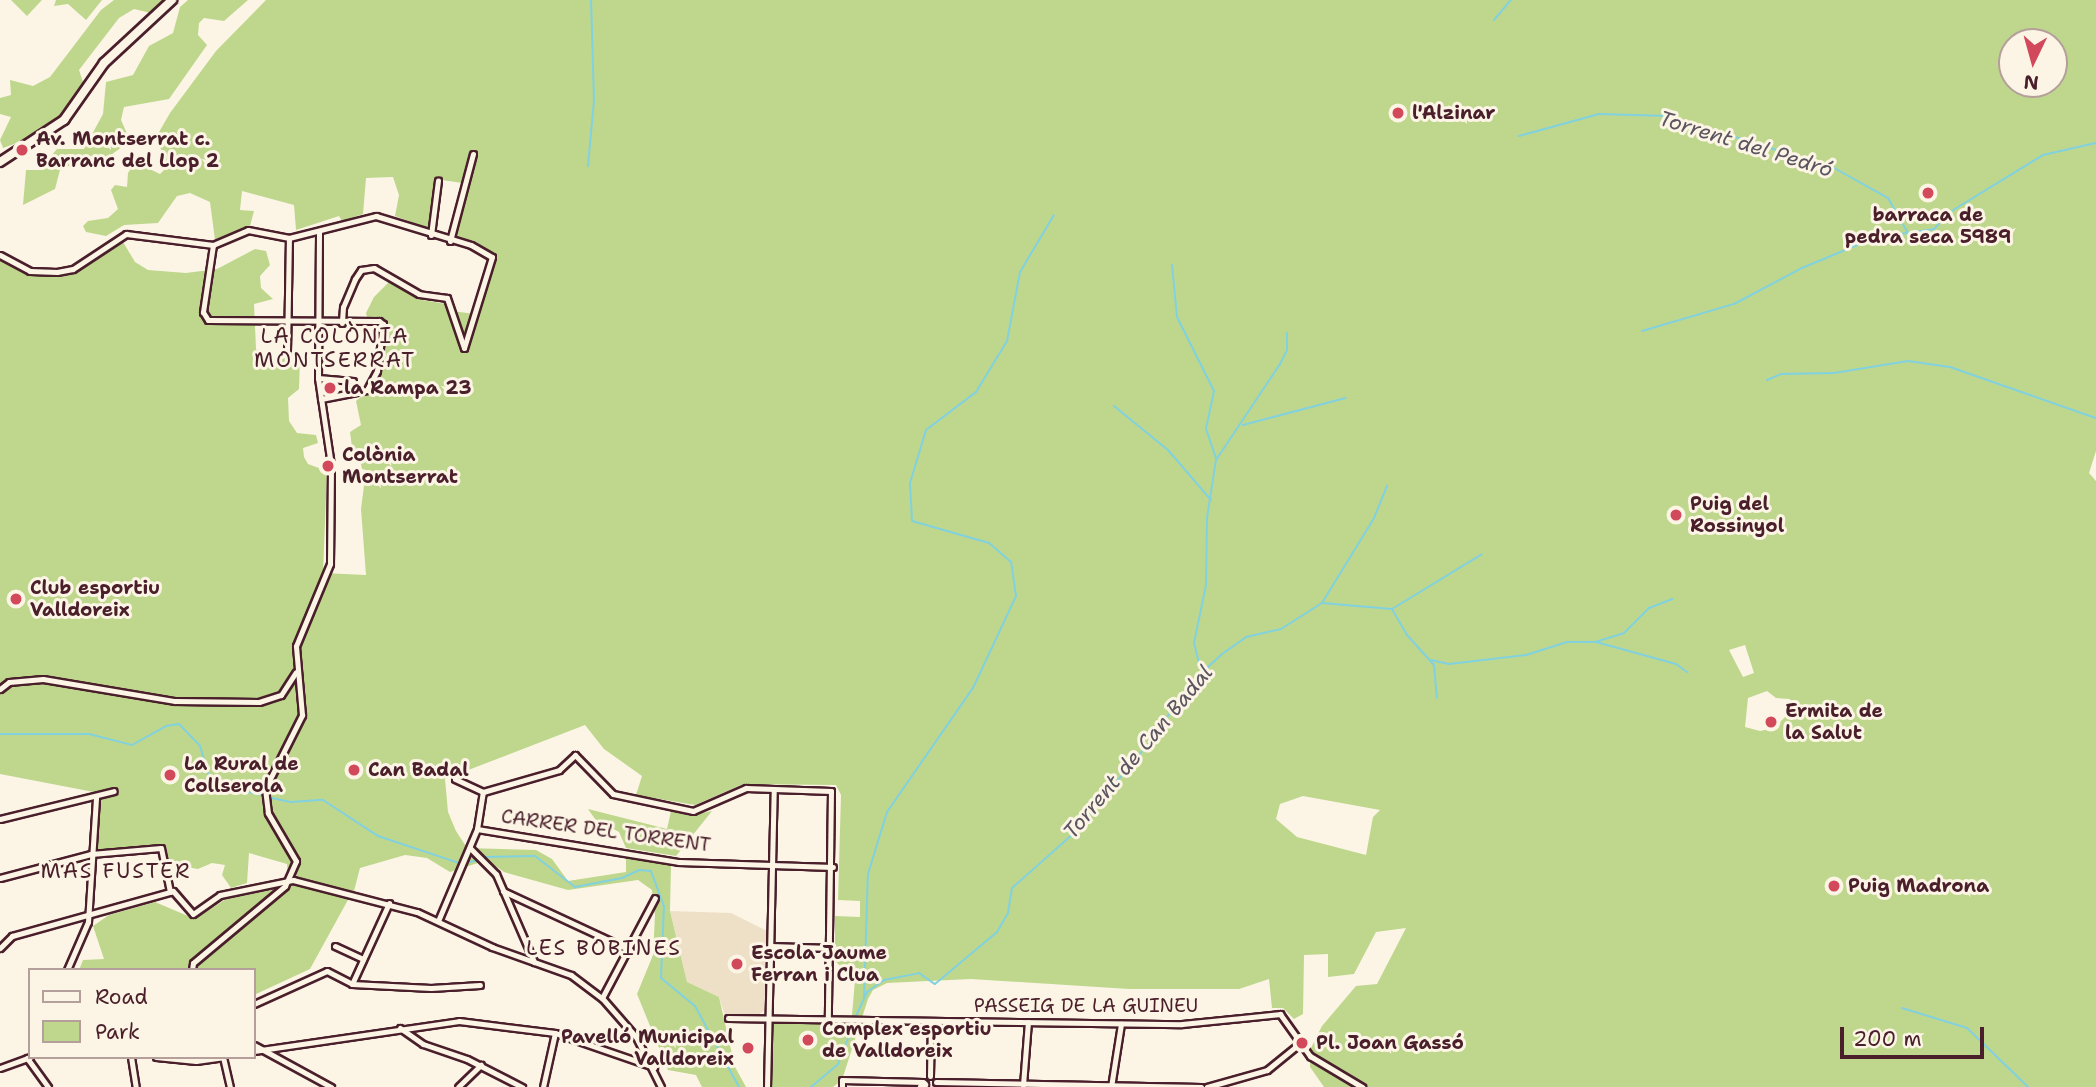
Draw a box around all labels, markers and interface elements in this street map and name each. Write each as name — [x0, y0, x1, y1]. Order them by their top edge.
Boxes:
north arrow — [1998, 28, 2068, 98]
text: N — [2023, 69, 2040, 96]
place label: l'Alzinar — [1412, 102, 1495, 124]
marker: l'Alzinar — [1390, 105, 1406, 121]
water label: Torrent del Pedró — [1656, 106, 1836, 182]
place label: Av. Montserrat c. Barranc del Llop 2 — [36, 128, 219, 172]
marker: Av. Montserrat c. Barranc del Llop 2 — [14, 142, 30, 158]
marker: barraca de pedra seca 5989 — [1920, 185, 1936, 201]
place label: barraca de pedra seca 5989 — [1845, 204, 2011, 248]
district label: LA COLÒNIA MONTSERRAT — [255, 323, 415, 373]
place label: la Rampa 23 — [344, 377, 472, 399]
marker: la Rampa 23 — [322, 380, 338, 396]
place label: Colònia Montserrat — [342, 444, 458, 488]
marker: Colònia Montserrat — [320, 458, 336, 474]
place label: Puig del Rossinyol — [1690, 493, 1784, 537]
marker: Puig del Rossinyol — [1668, 507, 1684, 523]
place label: Club esportiu Valldoreix — [30, 577, 160, 621]
marker: Club esportiu Valldoreix — [8, 591, 24, 607]
water label: Torrent de Can Badal — [1058, 660, 1218, 844]
place label: Ermita de la Salut — [1785, 700, 1883, 744]
marker: Ermita de la Salut — [1763, 714, 1779, 730]
place label: La Rural de Collserola — [184, 753, 299, 797]
place label: Can Badal — [368, 759, 469, 781]
marker: Can Badal — [346, 762, 362, 778]
marker: La Rural de Collserola — [162, 767, 178, 783]
street label: CARRER DEL TORRENT — [500, 805, 712, 857]
district label: MAS FUSTER — [42, 858, 190, 884]
place label: Puig Madrona — [1848, 875, 1989, 897]
marker: Puig Madrona — [1826, 878, 1842, 894]
district label: LES BOBINES — [527, 935, 681, 961]
place label: Escola Jaume Ferran i Clua — [751, 942, 887, 986]
marker: Escola Jaume Ferran i Clua — [729, 956, 745, 972]
legend — [28, 968, 256, 1059]
text: Road — [95, 983, 148, 1011]
street label: PASSEIG DE LA GUINEU — [974, 995, 1198, 1017]
scale bar — [1844, 1014, 1988, 1058]
text: Park — [95, 1018, 140, 1046]
place label: Complex esportiu de Valldoreix — [822, 1018, 992, 1062]
text: 200 m — [1853, 1025, 1922, 1053]
place label: Pavelló Municipal Valldoreix — [561, 1026, 734, 1070]
marker: Complex esportiu de Valldoreix — [800, 1032, 816, 1048]
place label: Pl. Joan Gassó — [1316, 1032, 1464, 1054]
marker: Pl. Joan Gassó — [1294, 1035, 1310, 1051]
marker: Pavelló Municipal Valldoreix — [740, 1040, 756, 1056]

